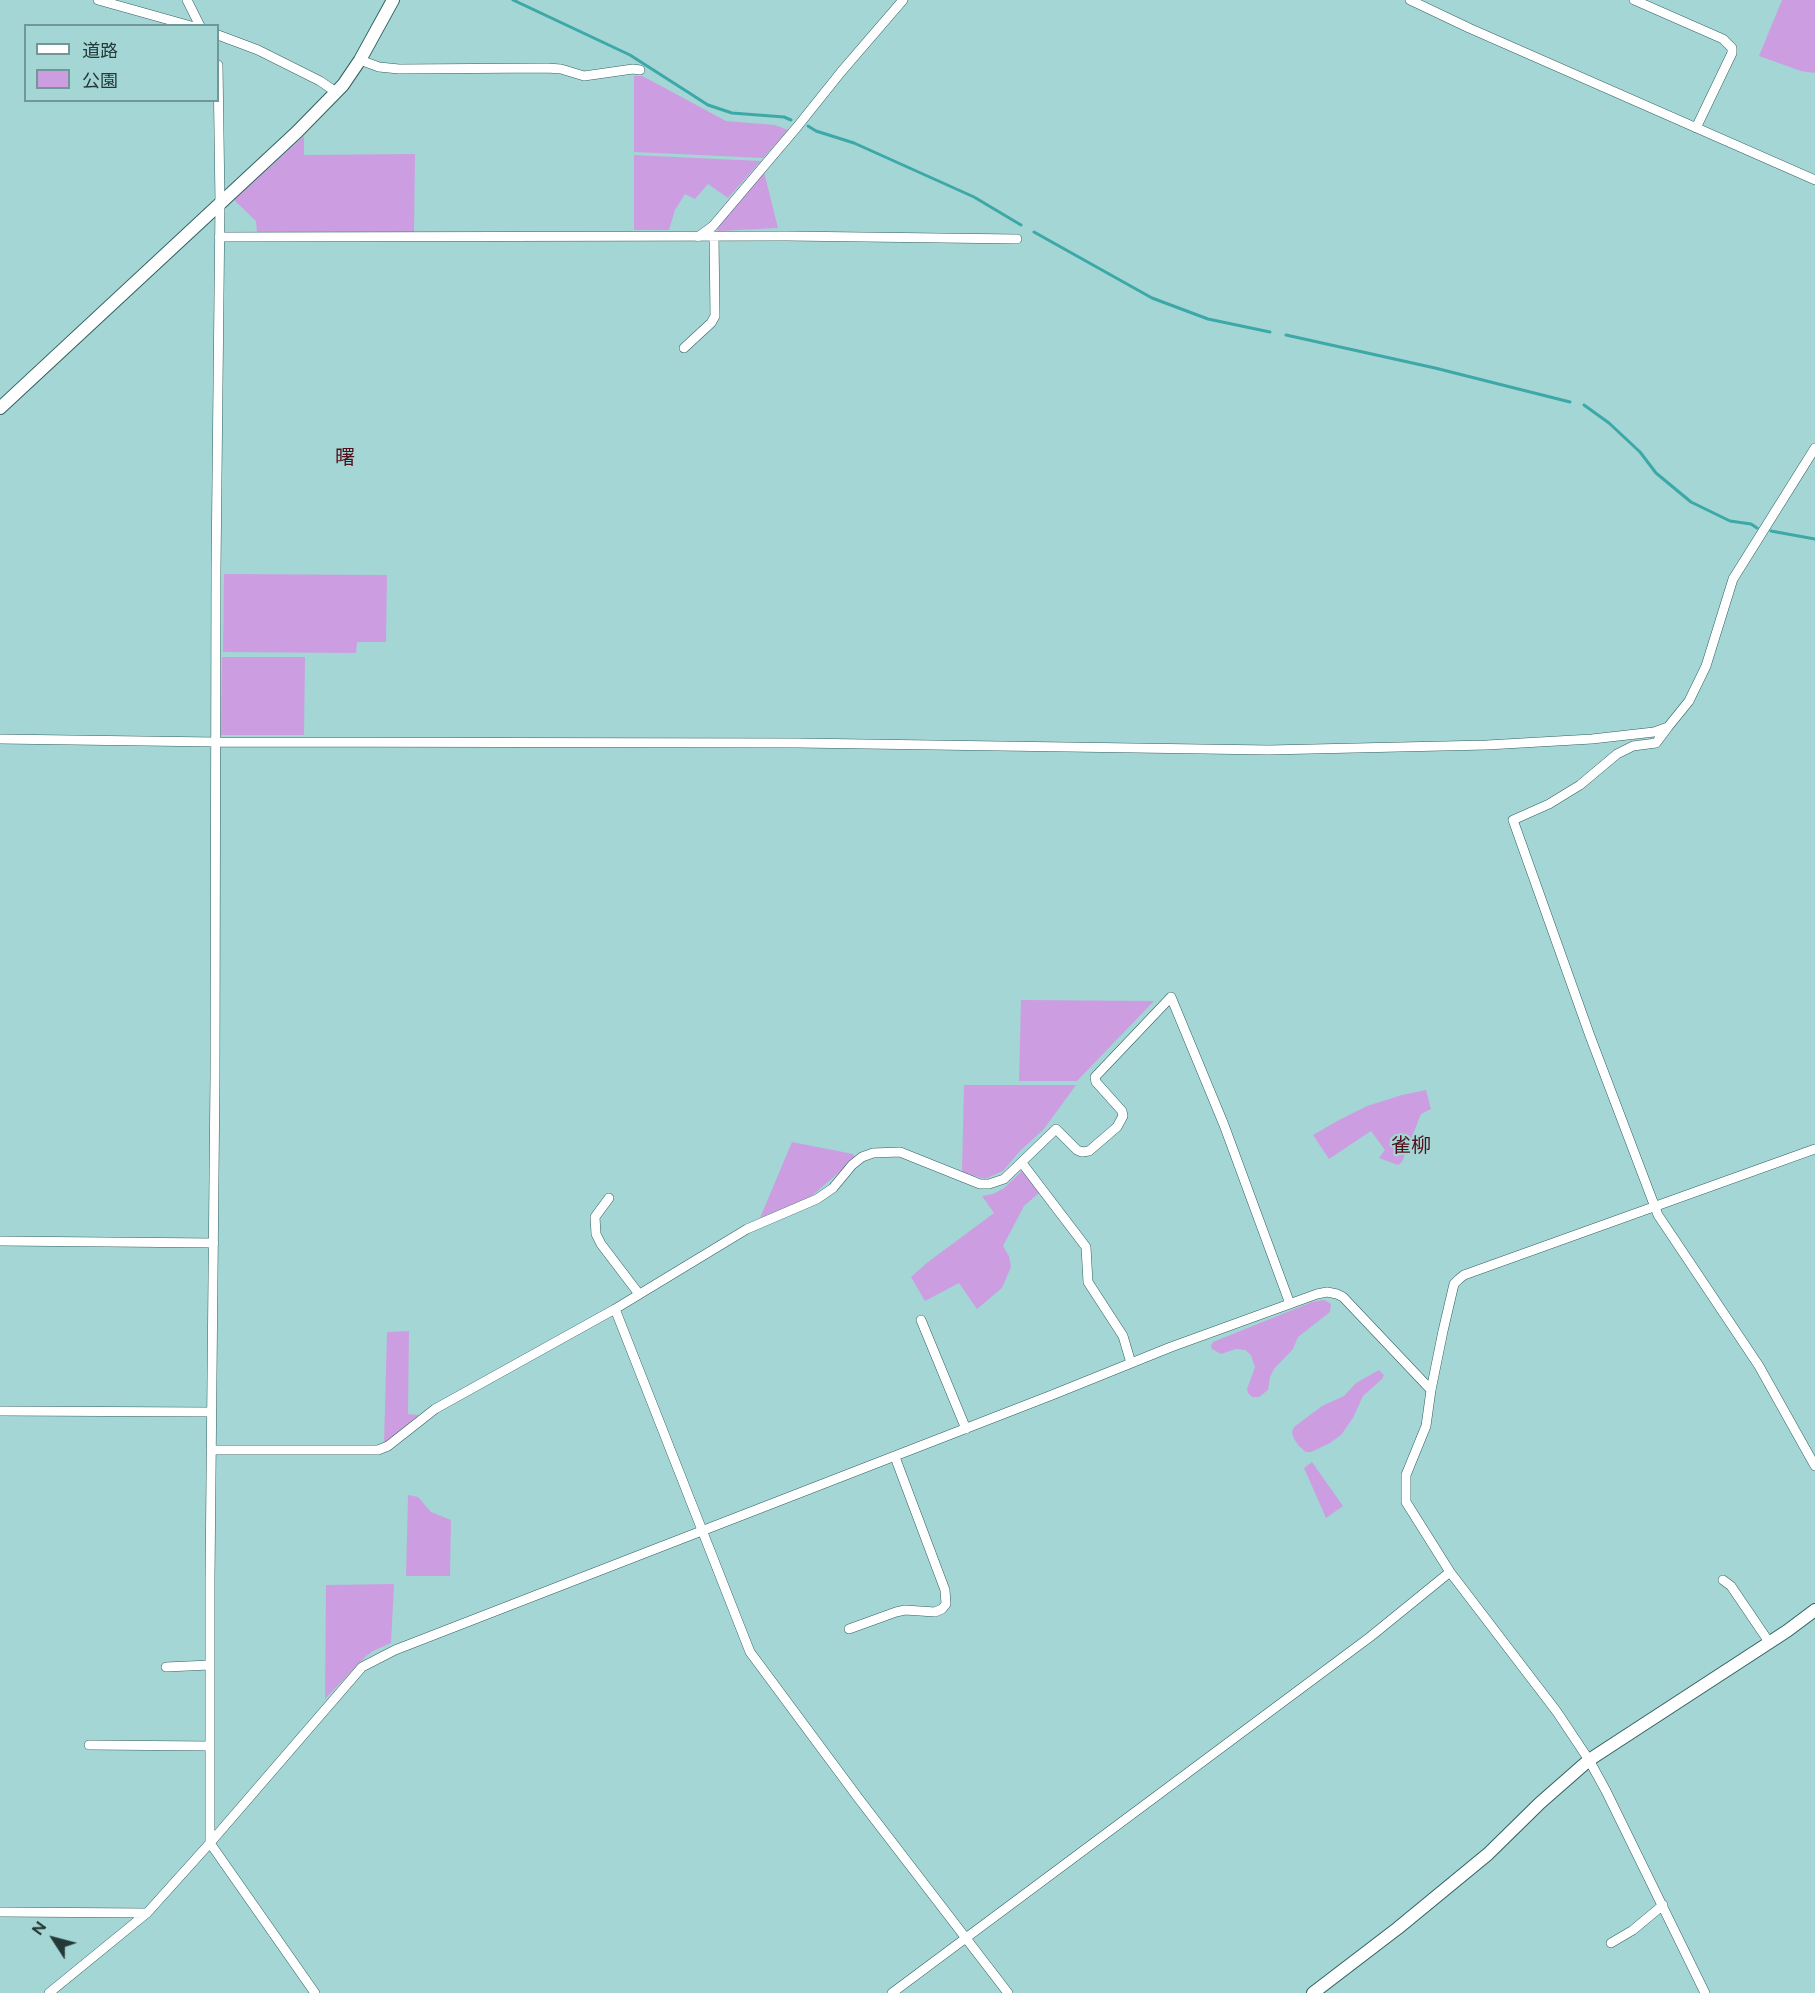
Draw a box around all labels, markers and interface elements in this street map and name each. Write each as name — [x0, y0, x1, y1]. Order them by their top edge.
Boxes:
legend — [24, 24, 219, 102]
text: 道路 — [82, 40, 118, 62]
text: 公園 — [82, 70, 118, 92]
district label: 曙 — [335, 446, 355, 470]
district label: 雀柳 — [1391, 1134, 1431, 1158]
north arrow — [24, 1909, 84, 1969]
text: N — [28, 1918, 50, 1939]

